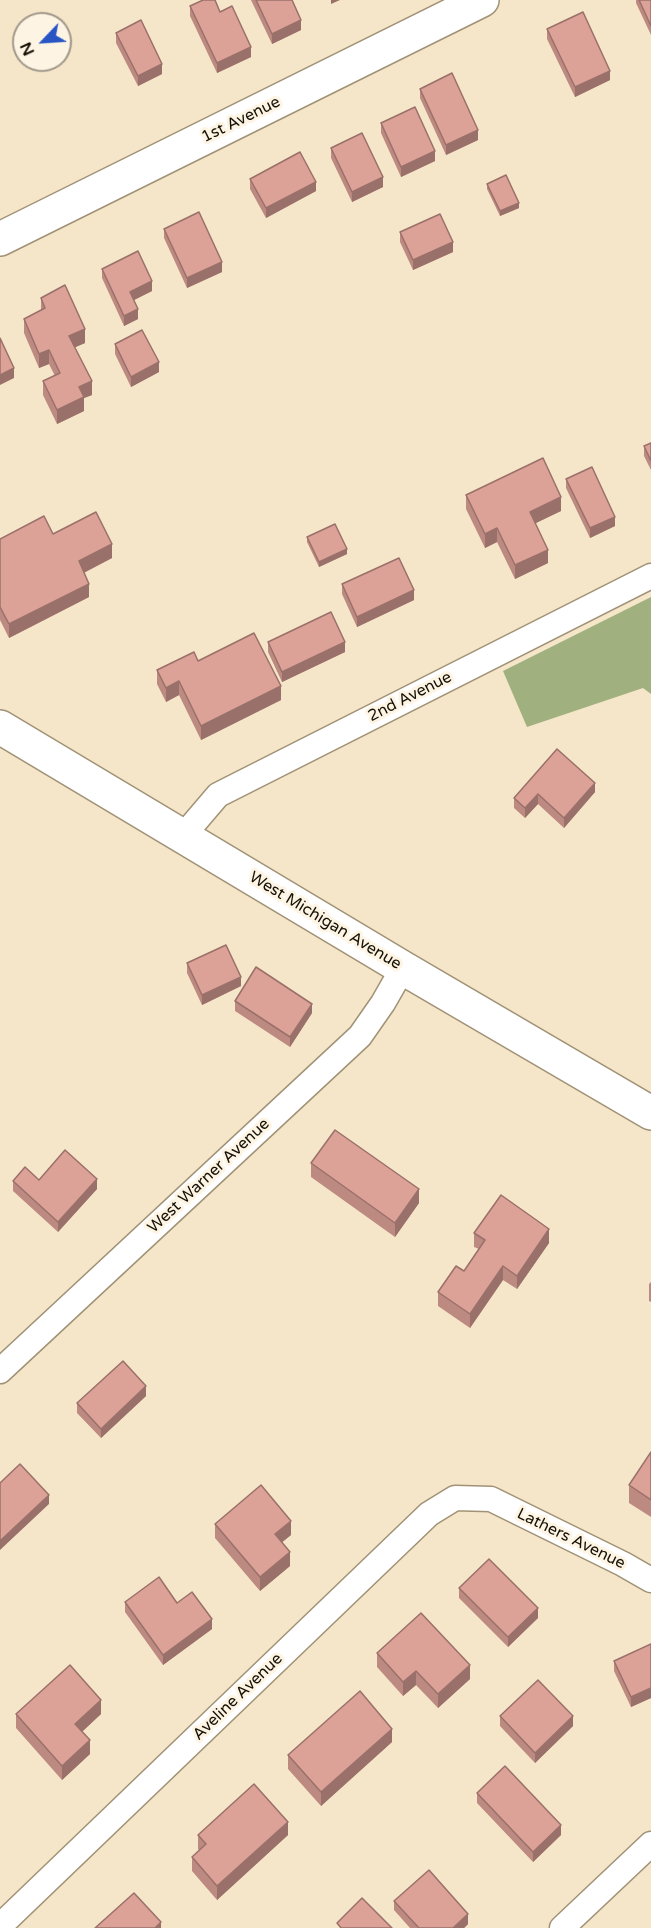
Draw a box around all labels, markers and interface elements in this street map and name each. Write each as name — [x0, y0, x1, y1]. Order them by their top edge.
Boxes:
north arrow — [12, 12, 72, 72]
text: N — [16, 39, 39, 59]
street label: 1st Avenue — [199, 93, 283, 147]
street label: 2nd Avenue — [365, 668, 455, 726]
street label: West Michigan Avenue — [245, 868, 405, 974]
street label: West Warner Avenue — [144, 1115, 274, 1237]
street label: Lathers Avenue — [514, 1504, 628, 1574]
street label: Aveline Avenue — [189, 1649, 287, 1745]

